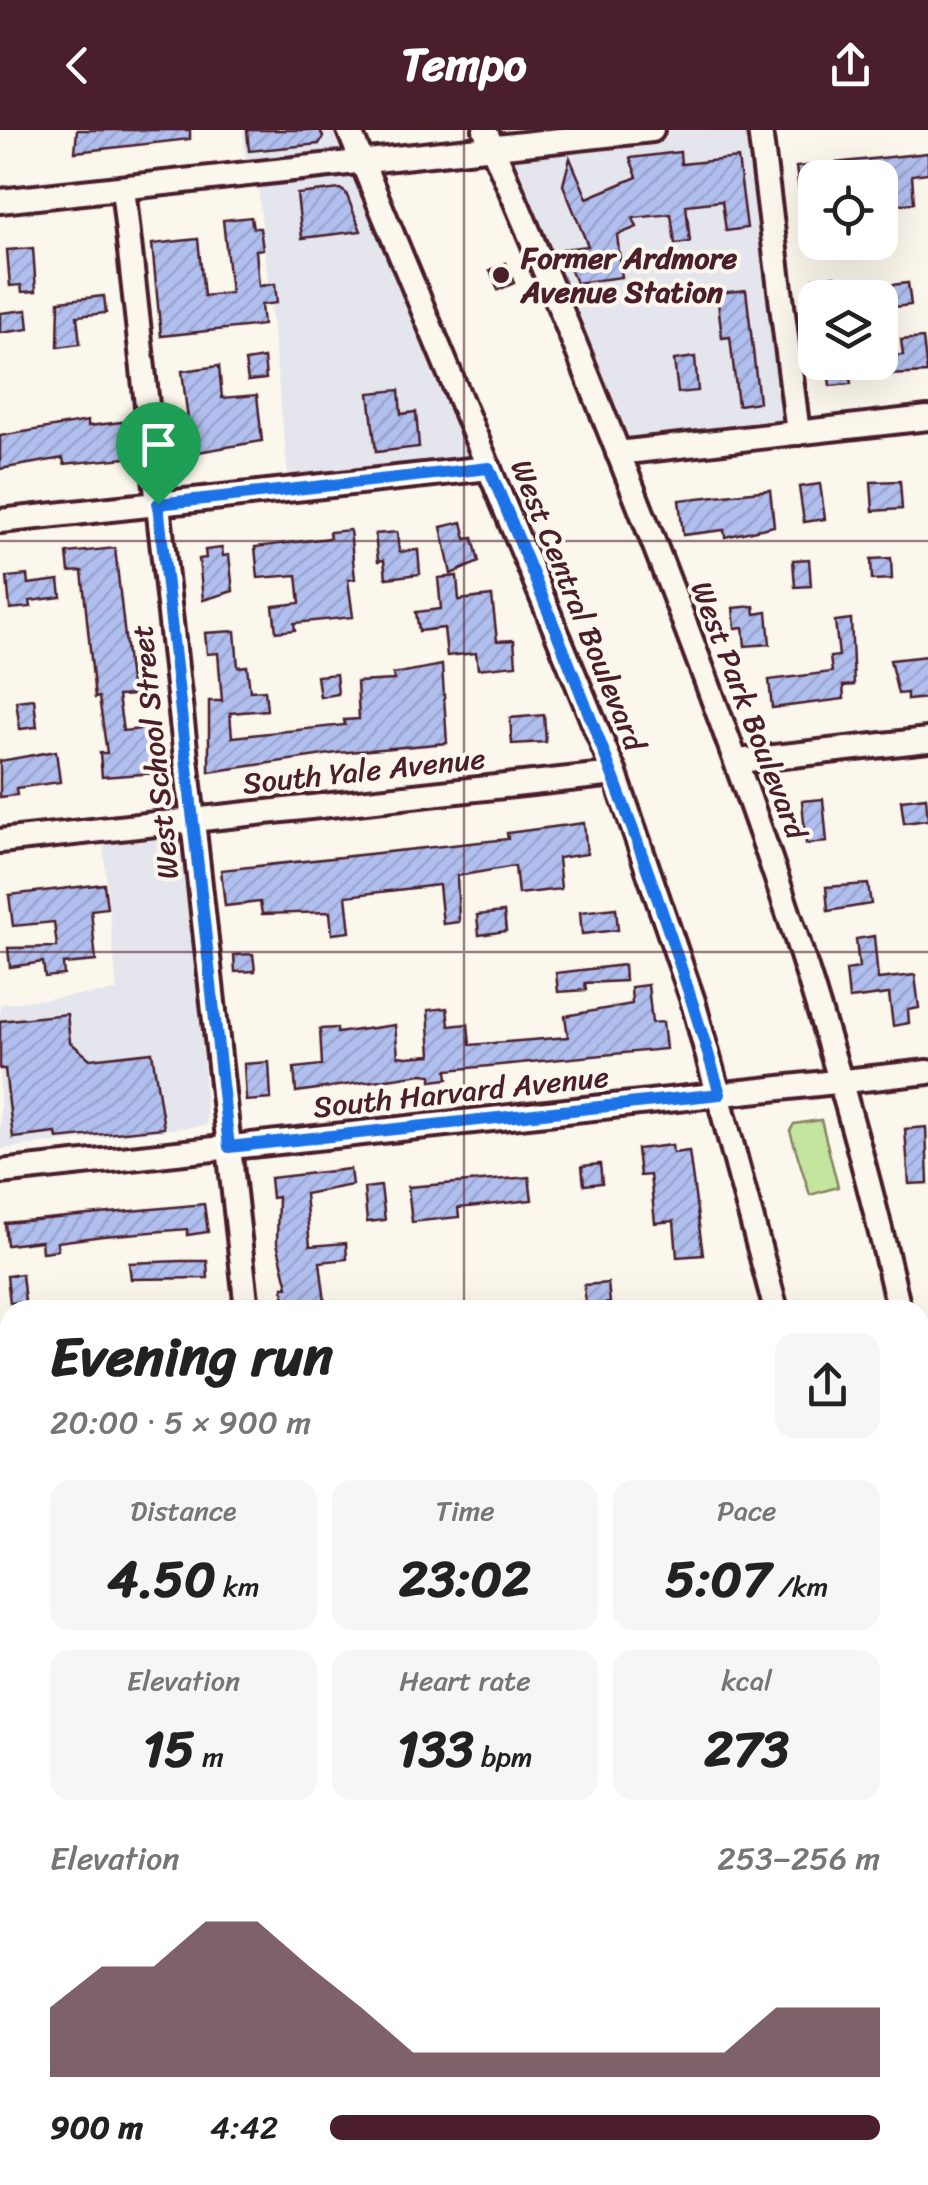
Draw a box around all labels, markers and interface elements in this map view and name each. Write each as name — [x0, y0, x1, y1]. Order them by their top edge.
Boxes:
text: Tempo — [401, 25, 527, 105]
icon: back — [50, 38, 105, 93]
icon: share — [823, 38, 878, 93]
map controls — [798, 160, 898, 380]
button: locate — [798, 160, 898, 260]
place label: Former Ardmore Avenue Station — [519, 231, 738, 319]
marker: Former Ardmore Avenue Station — [490, 264, 512, 286]
button: layers — [798, 280, 898, 380]
pin — [116, 402, 201, 505]
icon: arrive — [131, 417, 186, 472]
street label: West Central Boulevard — [495, 451, 662, 761]
street label: West Park Boulevard — [675, 573, 824, 849]
street label: West School Street — [115, 622, 195, 882]
street label: South Yale Avenue — [240, 731, 488, 811]
street label: South Harvard Avenue — [310, 1050, 612, 1134]
text: Evening run — [50, 1308, 333, 1405]
button: share — [775, 1333, 880, 1438]
text: 20:00 · 5 × 900 m — [50, 1394, 311, 1451]
text: Distance — [130, 1486, 236, 1535]
text: Time — [435, 1486, 495, 1535]
text: Pace — [717, 1486, 776, 1535]
text: 4.50 — [107, 1535, 216, 1624]
text: 23:02 — [399, 1535, 531, 1624]
text: 5:07 — [665, 1535, 771, 1624]
text: km — [216, 1562, 259, 1611]
text: /km — [771, 1562, 828, 1611]
text: Elevation — [127, 1656, 240, 1705]
text: Heart rate — [399, 1656, 531, 1705]
text: kcal — [721, 1656, 772, 1705]
text: 15 — [143, 1705, 195, 1794]
text: 133 — [397, 1705, 474, 1794]
text: 273 — [704, 1705, 789, 1794]
text: m — [195, 1732, 224, 1781]
text: bpm — [474, 1732, 533, 1781]
text: Elevation — [50, 1830, 180, 1887]
text: 253–256 m — [717, 1830, 880, 1887]
text: 900 m — [50, 2099, 143, 2156]
text: 4:42 — [210, 2099, 278, 2156]

